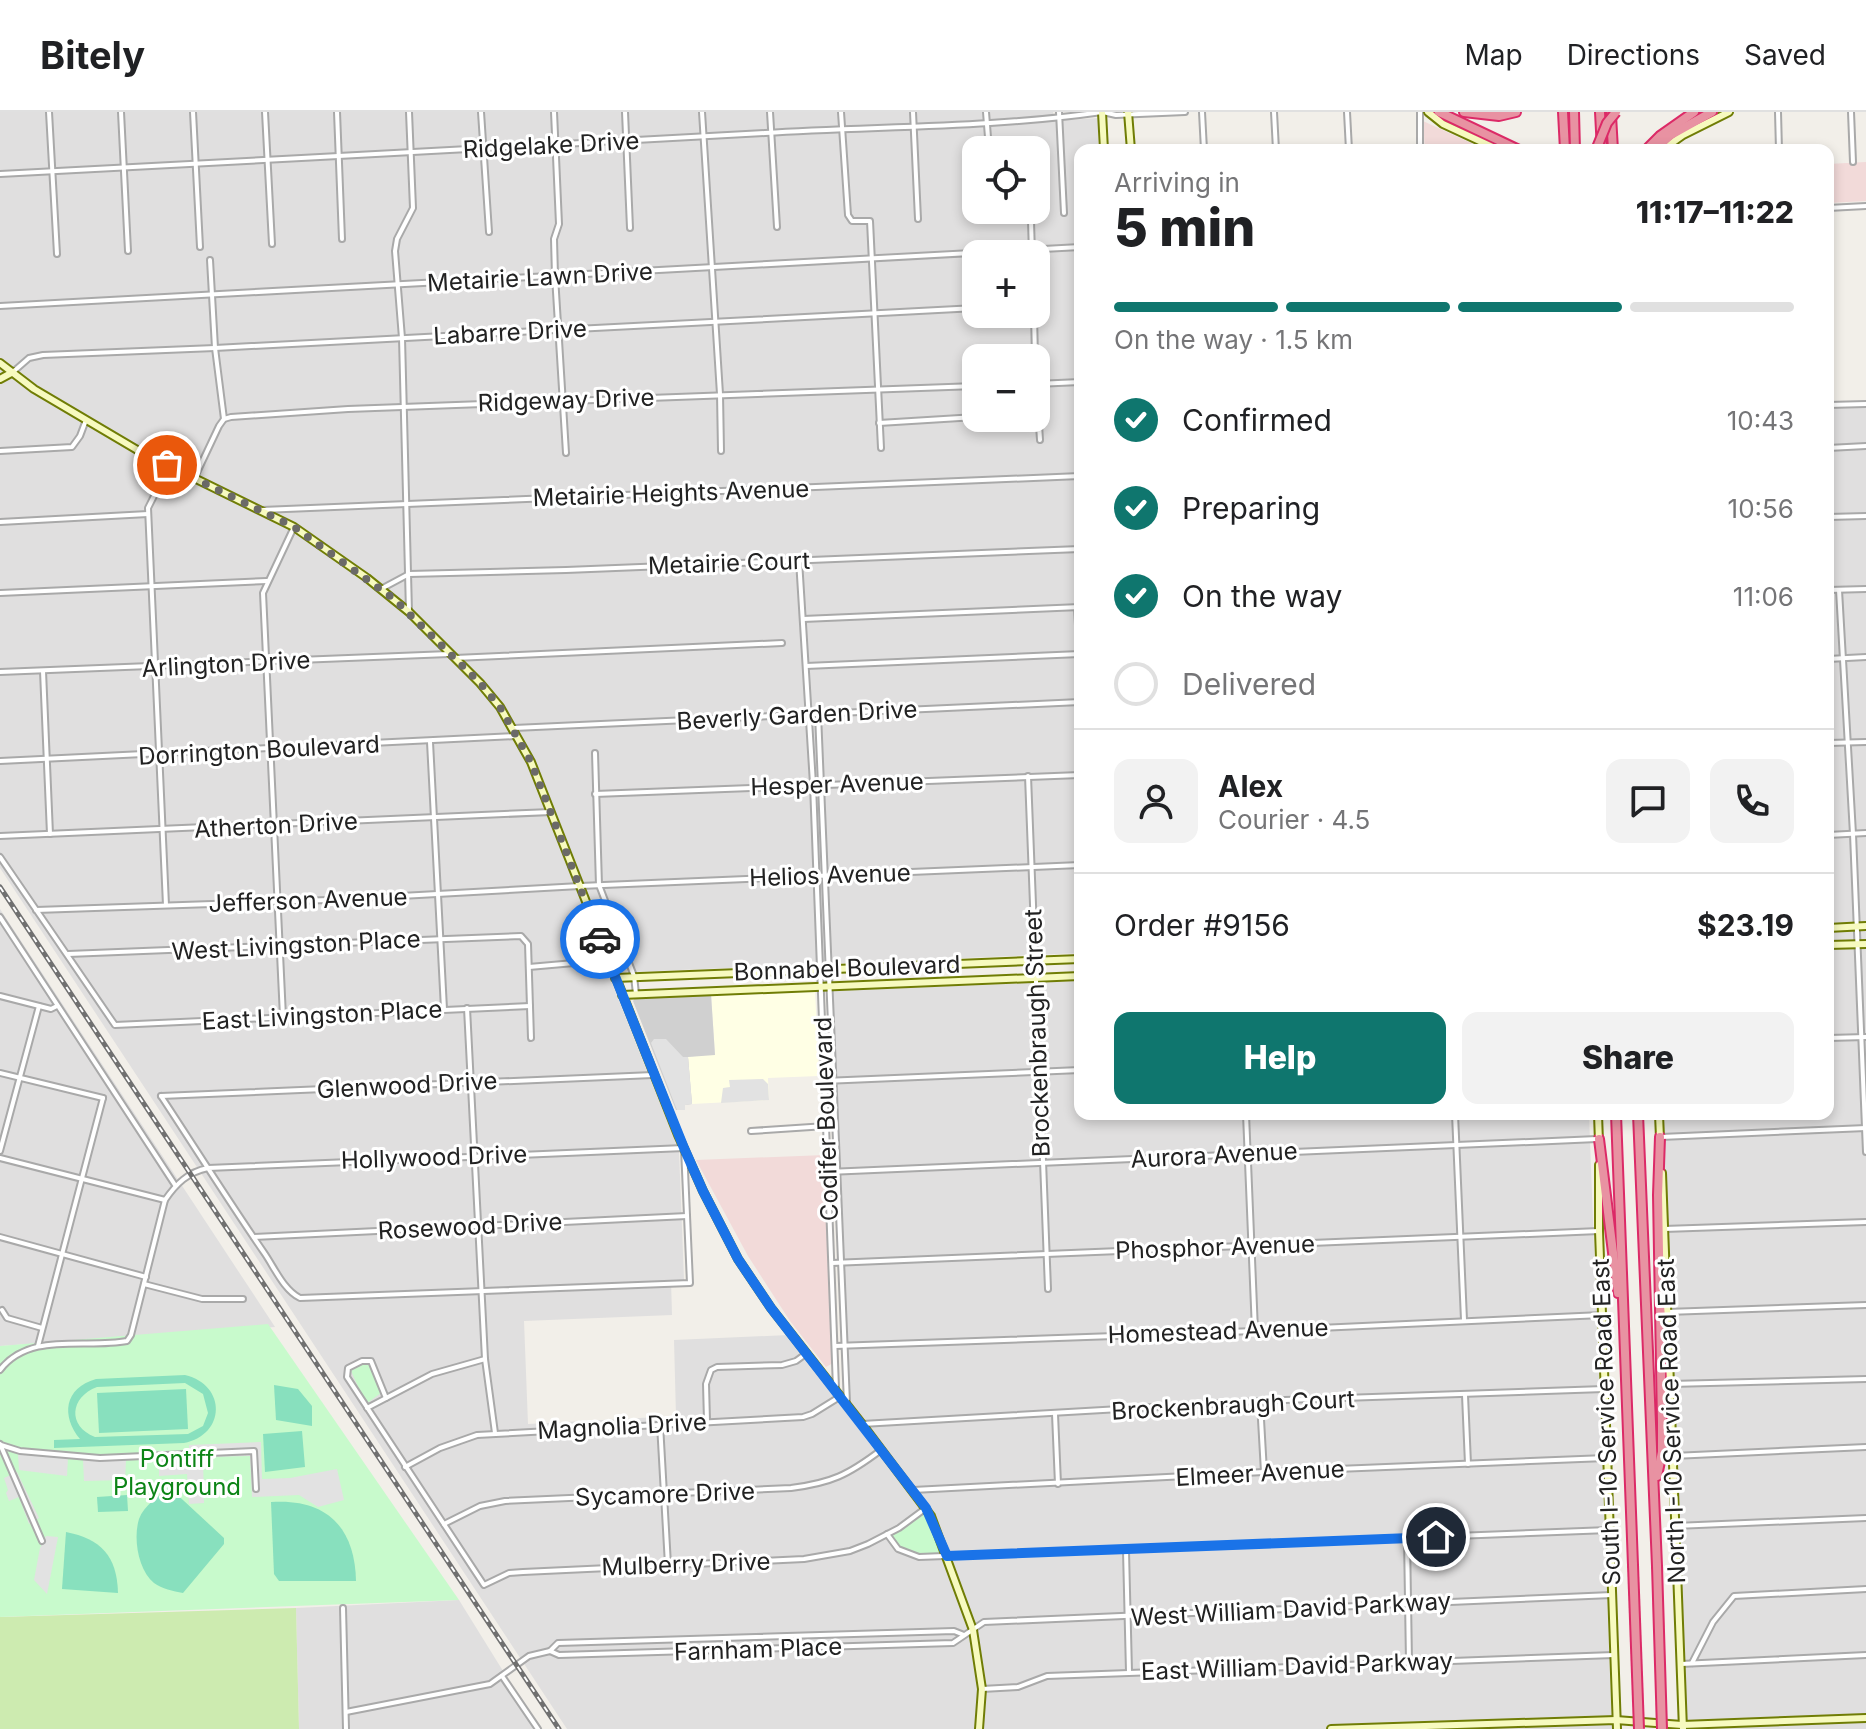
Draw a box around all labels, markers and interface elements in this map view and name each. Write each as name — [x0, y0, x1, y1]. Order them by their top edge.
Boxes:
text: Bitely — [40, 32, 145, 78]
text: Map — [1464, 38, 1523, 72]
text: Directions — [1567, 38, 1700, 72]
text: Saved — [1744, 38, 1826, 72]
street label: Ridgelake Drive — [462, 126, 640, 164]
map controls — [962, 136, 1050, 432]
button: locate — [962, 136, 1050, 224]
text: Arriving in — [1114, 167, 1240, 198]
text: 11:17–11:22 — [1636, 194, 1794, 230]
text: 5 min — [1114, 196, 1255, 259]
button: + — [962, 240, 1050, 328]
street label: Metairie Lawn Drive — [426, 257, 654, 297]
street label: Labarre Drive — [432, 313, 588, 351]
text: On the way · 1.5 km — [1114, 324, 1353, 355]
button: − — [962, 344, 1050, 432]
street label: Ridgeway Drive — [477, 382, 655, 418]
icon: check — [1114, 398, 1158, 442]
text: Confirmed — [1182, 402, 1332, 438]
text: 10:43 — [1727, 405, 1794, 436]
pin — [133, 431, 201, 499]
icon: bag — [145, 443, 189, 487]
street label: Metairie Heights Avenue — [532, 474, 810, 512]
icon: check — [1114, 486, 1158, 530]
text: Preparing — [1182, 490, 1320, 526]
text: 10:56 — [1728, 493, 1794, 524]
street label: Metairie Court — [647, 546, 811, 580]
icon: check — [1114, 574, 1158, 618]
text: On the way — [1182, 578, 1342, 614]
text: 11:06 — [1733, 581, 1794, 612]
street label: Arlington Drive — [141, 645, 311, 683]
text: Delivered — [1182, 666, 1316, 702]
street label: Beverly Garden Drive — [676, 694, 918, 736]
street label: Dorrington Boulevard — [137, 729, 381, 771]
button: person — [1114, 759, 1198, 843]
button: chat — [1606, 759, 1690, 843]
button: phone — [1710, 759, 1794, 843]
street label: Hesper Avenue — [750, 766, 924, 802]
text: Alex — [1218, 768, 1283, 804]
text: Courier · 4.5 — [1218, 804, 1370, 835]
street label: Atherton Drive — [193, 806, 359, 844]
street label: Helios Avenue — [749, 858, 911, 892]
street label: Jefferson Avenue — [208, 882, 408, 918]
courier — [560, 899, 640, 979]
text: Order #9156 — [1114, 907, 1290, 943]
text: $23.19 — [1697, 907, 1794, 943]
street label: Brockenbraugh Street — [1018, 908, 1056, 1157]
icon: car — [578, 917, 622, 961]
street label: West Livingston Place — [171, 924, 421, 966]
street label: Bonnabel Boulevard — [733, 950, 961, 986]
street label: East Livingston Place — [201, 994, 443, 1036]
button: Help — [1114, 1012, 1446, 1104]
button: Share — [1462, 1012, 1794, 1104]
street label: Codifer Boulevard — [808, 1016, 844, 1222]
street label: Glenwood Drive — [316, 1066, 498, 1104]
street label: Aurora Avenue — [1130, 1136, 1298, 1174]
street label: Hollywood Drive — [340, 1139, 528, 1175]
street label: Rosewood Drive — [377, 1207, 563, 1245]
street label: Phosphor Avenue — [1115, 1229, 1315, 1265]
street label: South I-10 Service Road East — [1586, 1258, 1626, 1586]
street label: North I-10 Service Road East — [1651, 1258, 1691, 1584]
street label: Homestead Avenue — [1107, 1313, 1329, 1349]
street label: Brockenbraugh Court — [1111, 1384, 1356, 1426]
street label: Magnolia Drive — [536, 1407, 708, 1445]
park label: Pontiff Playground — [113, 1444, 241, 1501]
street label: Elmeer Avenue — [1175, 1454, 1345, 1492]
street label: Sycamore Drive — [574, 1476, 756, 1512]
pin — [1402, 1503, 1470, 1571]
icon: home — [1414, 1515, 1458, 1559]
street label: Mulberry Drive — [601, 1547, 771, 1581]
street label: West William David Parkway — [1130, 1586, 1452, 1632]
street label: Farnham Place — [673, 1632, 843, 1666]
street label: East William David Parkway — [1141, 1646, 1453, 1686]

